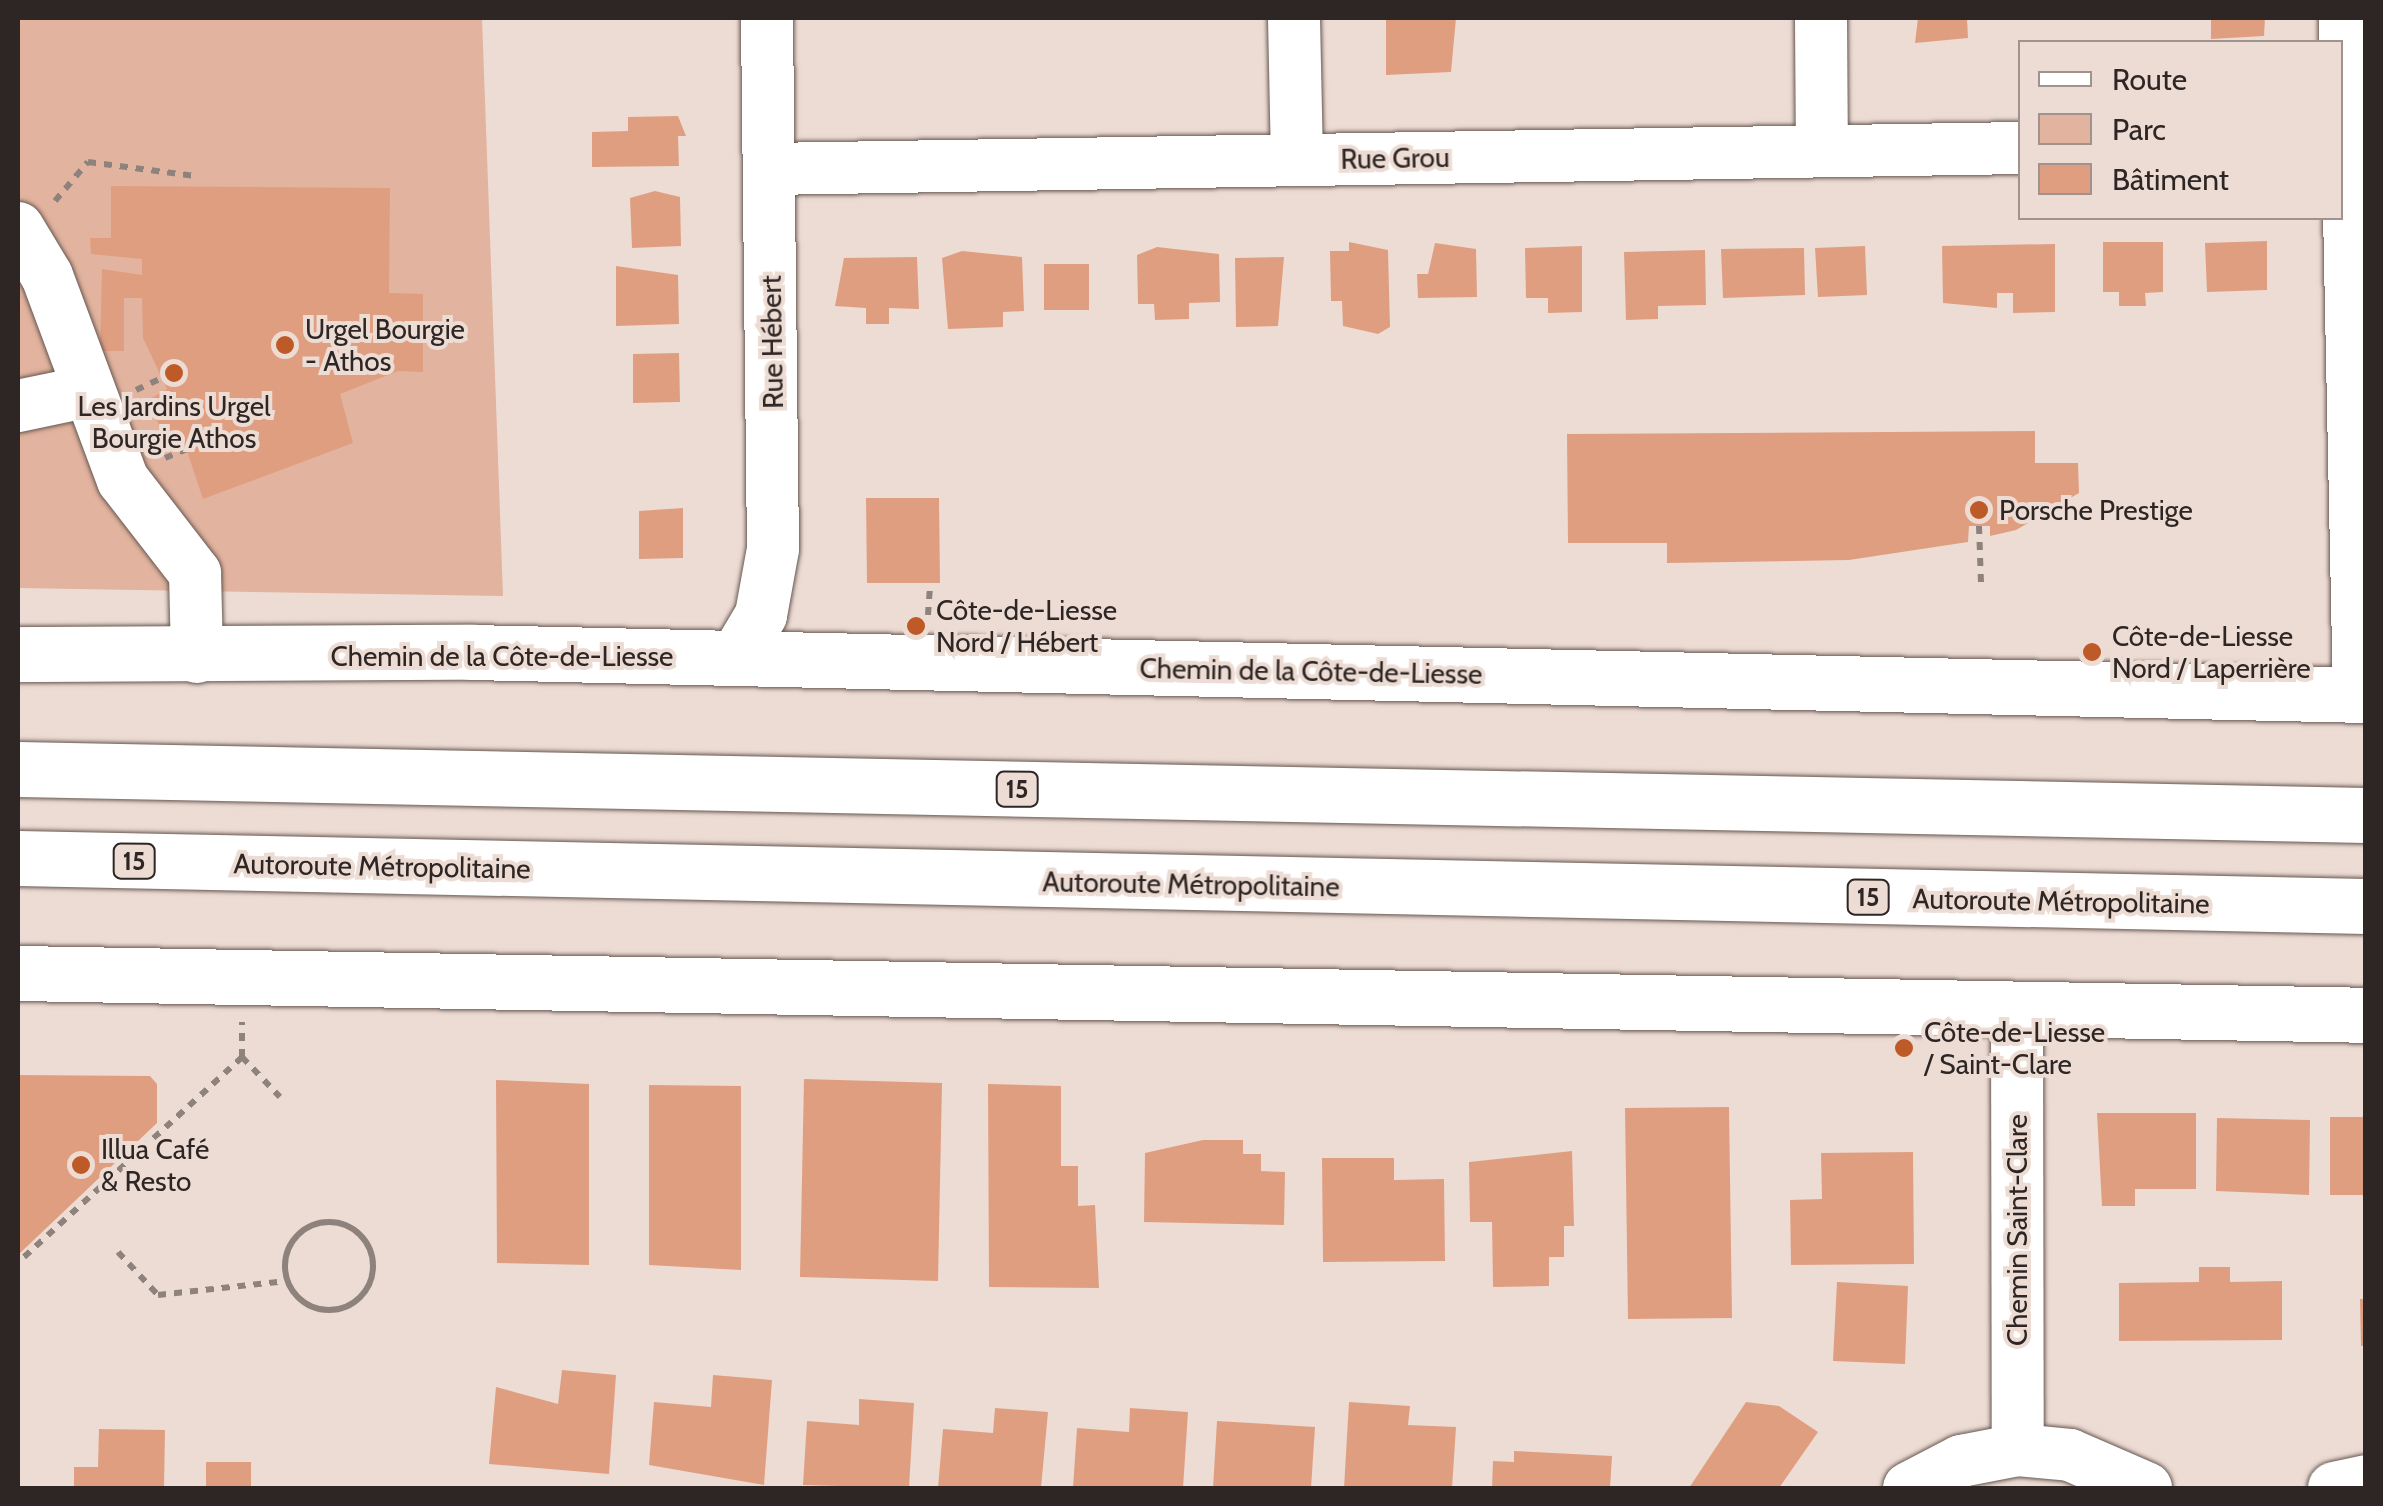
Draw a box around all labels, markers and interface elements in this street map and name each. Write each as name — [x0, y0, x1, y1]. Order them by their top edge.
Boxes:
legend — [2018, 40, 2343, 220]
text: Route — [2112, 61, 2187, 98]
text: Parc — [2112, 111, 2166, 148]
street label: Rue Grou — [1340, 140, 1450, 176]
text: Bâtiment — [2112, 161, 2229, 198]
street label: Rue Hébert — [754, 275, 790, 409]
place label: Urgel Bourgie - Athos — [305, 312, 465, 378]
marker: Urgel Bourgie - Athos — [274, 334, 296, 356]
marker: Les Jardins Urgel Bourgie Athos — [163, 362, 185, 384]
place label: Les Jardins Urgel Bourgie Athos — [77, 389, 271, 455]
place label: Porsche Prestige — [1999, 493, 2193, 527]
marker: Porsche Prestige — [1968, 499, 1990, 521]
place label: Côte-de-Liesse Nord / Hébert — [936, 593, 1117, 659]
marker: Côte-de-Liesse Nord / Hébert — [905, 615, 927, 637]
place label: Côte-de-Liesse Nord / Laperrière — [2112, 619, 2311, 685]
street label: Chemin de la Côte-de-Liesse — [331, 639, 673, 673]
marker: Côte-de-Liesse Nord / Laperrière — [2081, 641, 2103, 663]
street label: Chemin de la Côte-de-Liesse — [1139, 651, 1483, 691]
road number: 15 — [994, 769, 1040, 809]
road number: 15 — [112, 841, 156, 881]
street label: Autoroute Métropolitaine — [233, 847, 531, 885]
street label: Autoroute Métropolitaine — [1042, 865, 1340, 903]
road number: 15 — [1846, 877, 1890, 917]
street label: Autoroute Métropolitaine — [1912, 882, 2210, 920]
place label: Côte-de-Liesse / Saint-Clare — [1924, 1015, 2105, 1081]
marker: Côte-de-Liesse / Saint-Clare — [1893, 1037, 1915, 1059]
street label: Chemin Saint-Clare — [2000, 1114, 2034, 1346]
place label: Illua Café & Resto — [101, 1132, 209, 1198]
marker: Illua Café & Resto — [70, 1154, 92, 1176]

